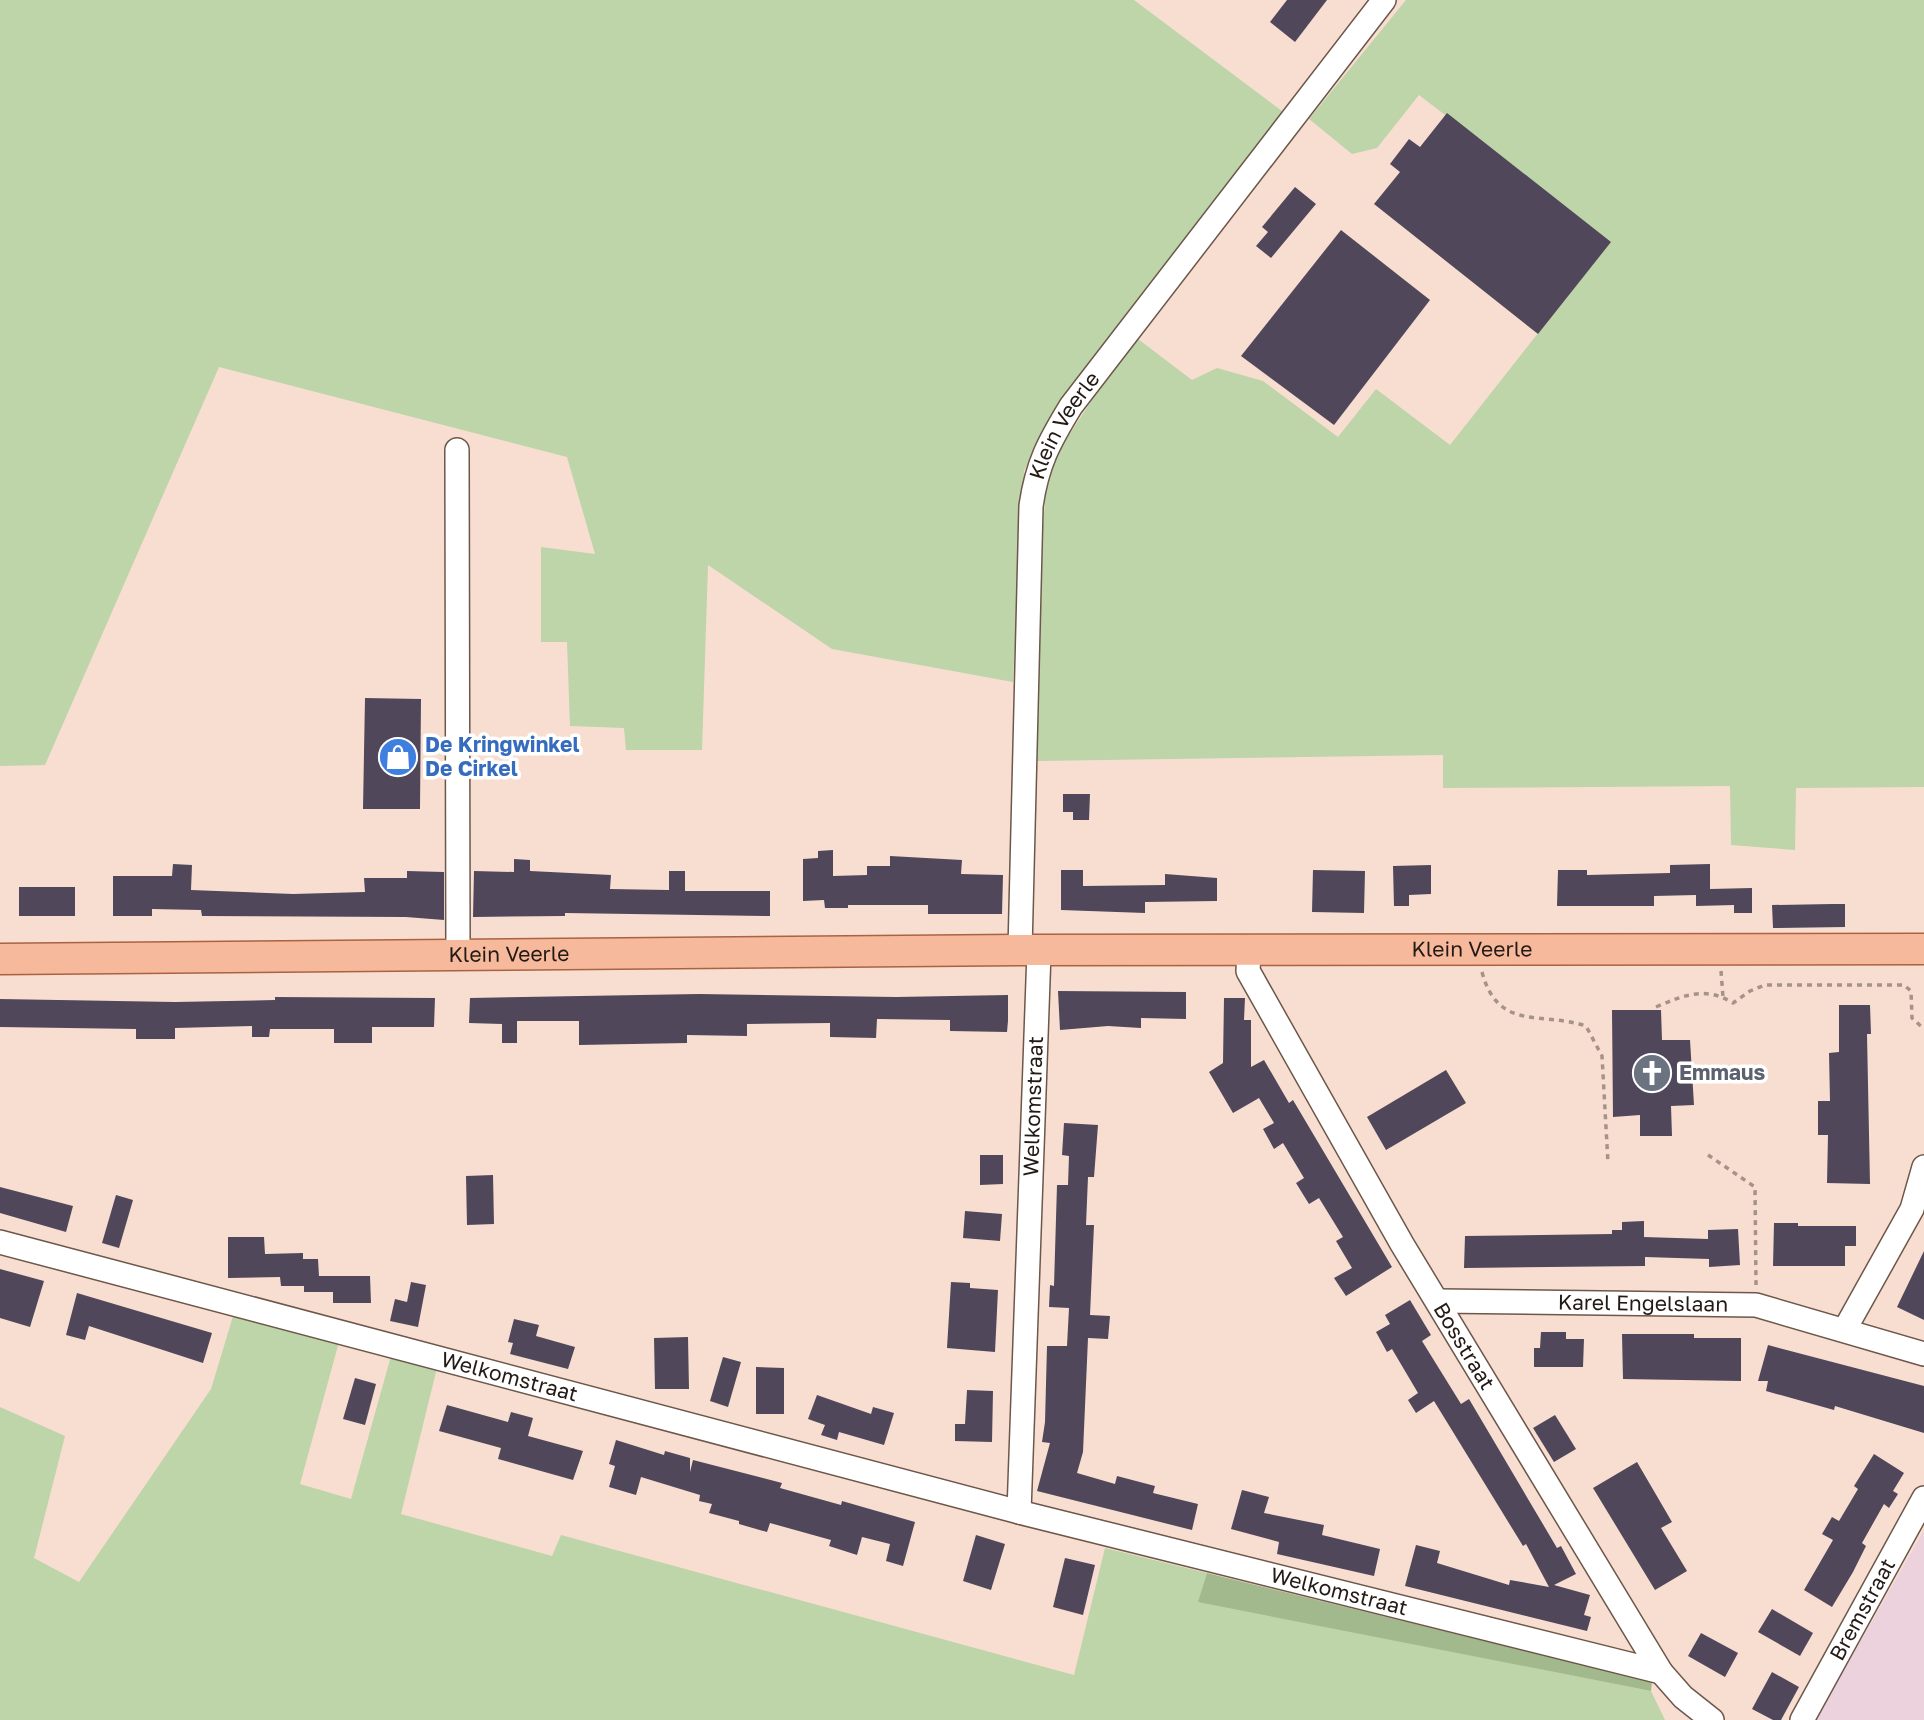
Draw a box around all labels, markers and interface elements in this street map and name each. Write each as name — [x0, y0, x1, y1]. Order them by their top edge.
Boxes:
street label: Klein Veerle — [1023, 366, 1105, 482]
place label: De Kringwinkel De Cirkel — [425, 731, 580, 781]
shop icon: De Kringwinkel De Cirkel — [377, 736, 419, 778]
street label: Klein Veerle — [1411, 935, 1532, 962]
street label: Klein Veerle — [448, 940, 570, 967]
street label: Welkomstraat — [1017, 1036, 1048, 1177]
church icon: Emmaus — [1631, 1052, 1673, 1094]
place label: Emmaus — [1679, 1059, 1766, 1085]
street label: Karel Engelslaan — [1558, 1289, 1728, 1317]
street label: Bosstraat — [1428, 1297, 1501, 1394]
street label: Welkomstraat — [439, 1345, 581, 1407]
street label: Bremstraat — [1823, 1554, 1900, 1665]
street label: Welkomstraat — [1268, 1561, 1411, 1620]

